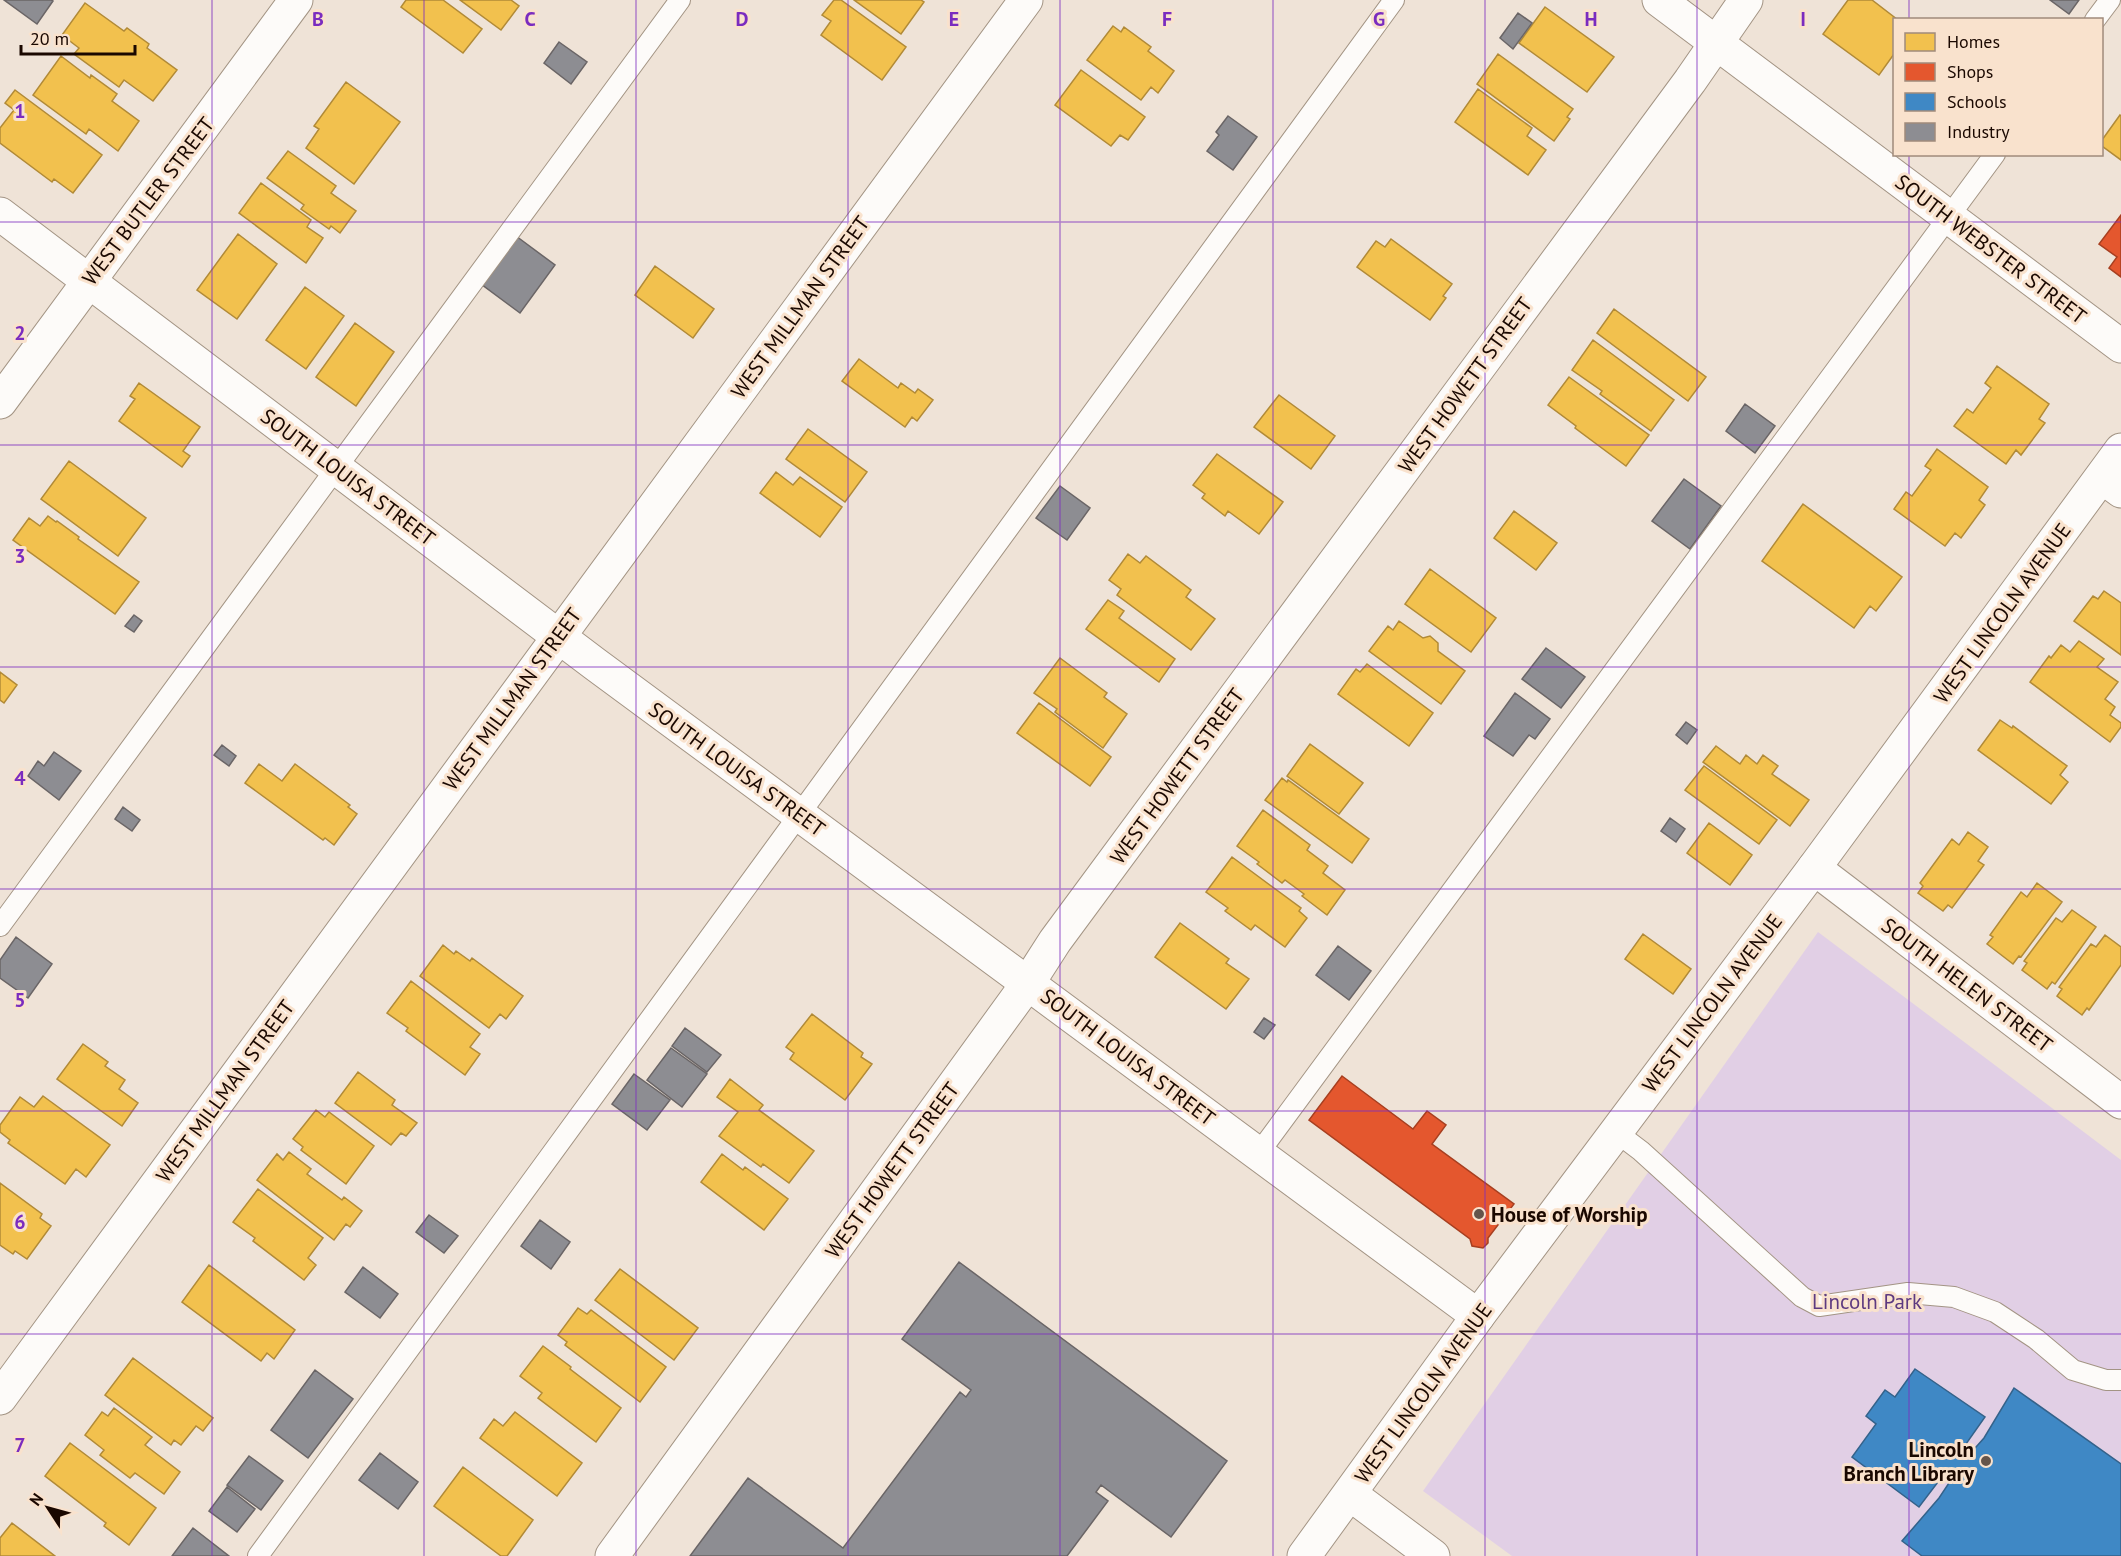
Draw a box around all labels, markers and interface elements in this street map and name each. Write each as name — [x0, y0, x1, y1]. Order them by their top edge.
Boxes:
text: B — [312, 6, 324, 32]
text: C — [524, 6, 536, 32]
text: D — [736, 6, 749, 32]
text: E — [949, 6, 959, 32]
text: F — [1162, 6, 1172, 32]
text: G — [1373, 6, 1385, 32]
text: H — [1584, 6, 1598, 32]
text: I — [1800, 6, 1806, 32]
scale bar — [21, 18, 135, 56]
legend — [1893, 18, 2103, 156]
text: 20 m — [30, 27, 69, 50]
text: Homes — [1947, 30, 2000, 53]
text: Shops — [1947, 60, 1993, 83]
text: Schools — [1947, 90, 2007, 113]
text: 1 — [14, 98, 26, 124]
street label: WEST BUTLER STREET — [76, 111, 220, 290]
text: Industry — [1947, 120, 2010, 143]
street label: SOUTH WEBSTER STREET — [1890, 168, 2092, 330]
street label: WEST MILLMAN STREET — [725, 210, 875, 403]
street label: WEST HOWETT STREET — [1392, 291, 1538, 478]
text: 2 — [14, 320, 26, 346]
street label: SOUTH LOUISA STREET — [255, 402, 441, 552]
street label: WEST LINCOLN AVENUE — [1927, 517, 2077, 709]
text: 3 — [14, 543, 26, 569]
street label: WEST MILLMAN STREET — [437, 602, 587, 795]
street label: WEST HOWETT STREET — [1104, 682, 1250, 869]
street label: SOUTH LOUISA STREET — [643, 696, 831, 842]
text: 4 — [14, 765, 26, 791]
street label: WEST LINCOLN AVENUE — [1636, 908, 1788, 1098]
street label: SOUTH HELEN STREET — [1876, 912, 2058, 1058]
street label: SOUTH LOUISA STREET — [1035, 982, 1221, 1132]
text: 5 — [14, 987, 26, 1013]
street label: WEST MILLMAN STREET — [150, 994, 300, 1187]
street label: WEST HOWETT STREET — [819, 1076, 965, 1263]
place label: House of Worship — [1491, 1201, 1648, 1228]
marker: House of Worship — [1472, 1207, 1486, 1221]
text: 6 — [14, 1209, 26, 1235]
park label: Lincoln Park — [1812, 1288, 1922, 1315]
street label: WEST LINCOLN AVENUE — [1348, 1297, 1498, 1489]
text: 7 — [14, 1432, 26, 1458]
place label: Lincoln Branch Library — [1844, 1436, 1975, 1487]
marker: Lincoln Branch Library — [1979, 1454, 1993, 1468]
north arrow — [18, 1478, 78, 1538]
text: N — [25, 1489, 47, 1509]

